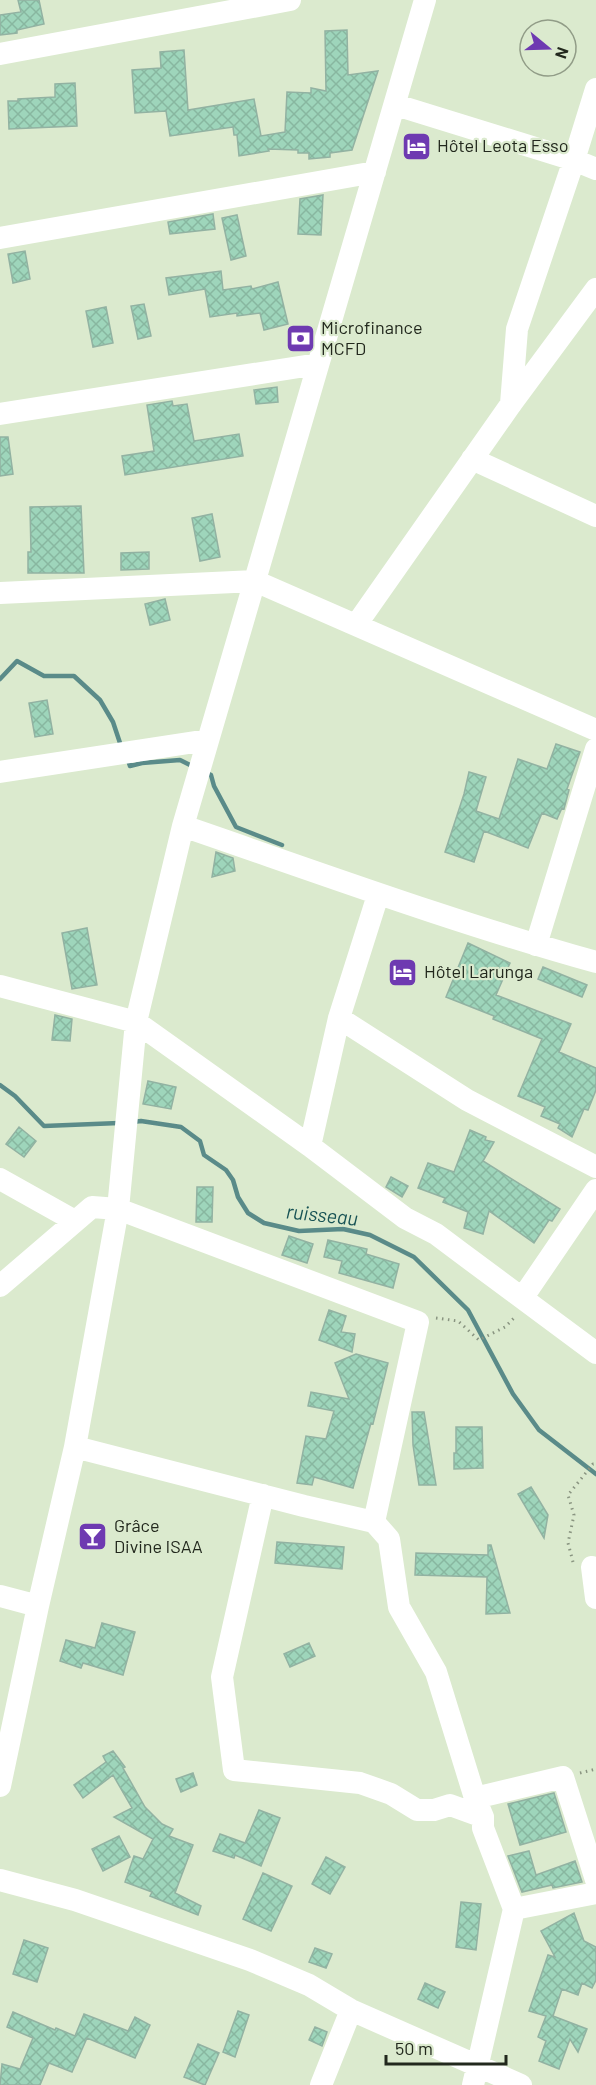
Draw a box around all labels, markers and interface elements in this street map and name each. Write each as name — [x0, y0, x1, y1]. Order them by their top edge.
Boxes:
north arrow — [518, 18, 578, 78]
text: N — [552, 45, 573, 61]
hotel icon: Hôtel Leota Esso — [400, 130, 432, 162]
place label: Hôtel Leota Esso — [437, 134, 569, 156]
place label: Microfinance MCFD — [321, 316, 422, 359]
bank icon: Microfinance MCFD — [284, 322, 316, 354]
hotel icon: Hôtel Larunga — [387, 956, 419, 988]
place label: Hôtel Larunga — [424, 960, 533, 982]
water label: ruisseau — [285, 1198, 359, 1230]
place label: Grâce Divine ISAA — [114, 1514, 203, 1557]
bar icon: Grâce Divine ISAA — [77, 1520, 109, 1552]
scale bar — [386, 2028, 506, 2066]
text: 50 m — [395, 2037, 433, 2059]

